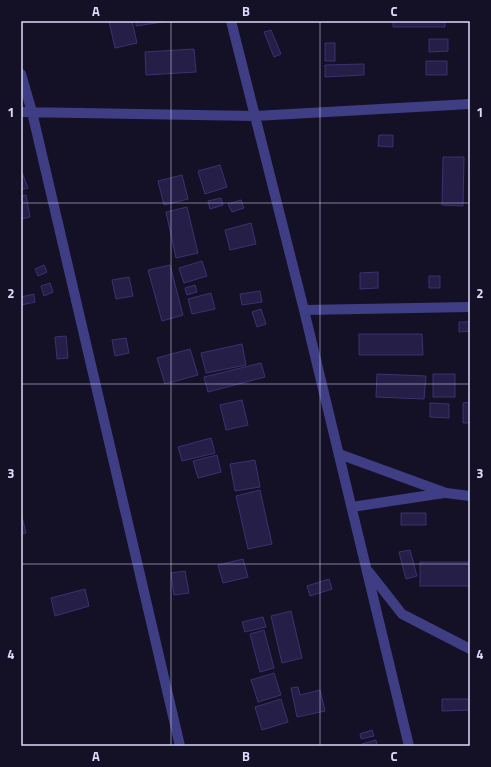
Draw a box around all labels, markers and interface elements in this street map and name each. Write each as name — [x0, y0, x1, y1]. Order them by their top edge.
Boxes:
text: A — [92, 1, 100, 21]
text: B — [242, 1, 250, 21]
text: C — [390, 1, 398, 21]
text: 1 — [7, 102, 15, 122]
text: 1 — [476, 102, 484, 122]
text: 2 — [7, 283, 15, 303]
text: 2 — [476, 283, 484, 303]
text: 3 — [7, 463, 15, 483]
text: 3 — [476, 463, 484, 483]
text: 4 — [7, 644, 15, 664]
text: 4 — [476, 644, 484, 664]
text: A — [92, 746, 100, 766]
text: B — [242, 746, 250, 766]
text: C — [390, 746, 398, 766]

